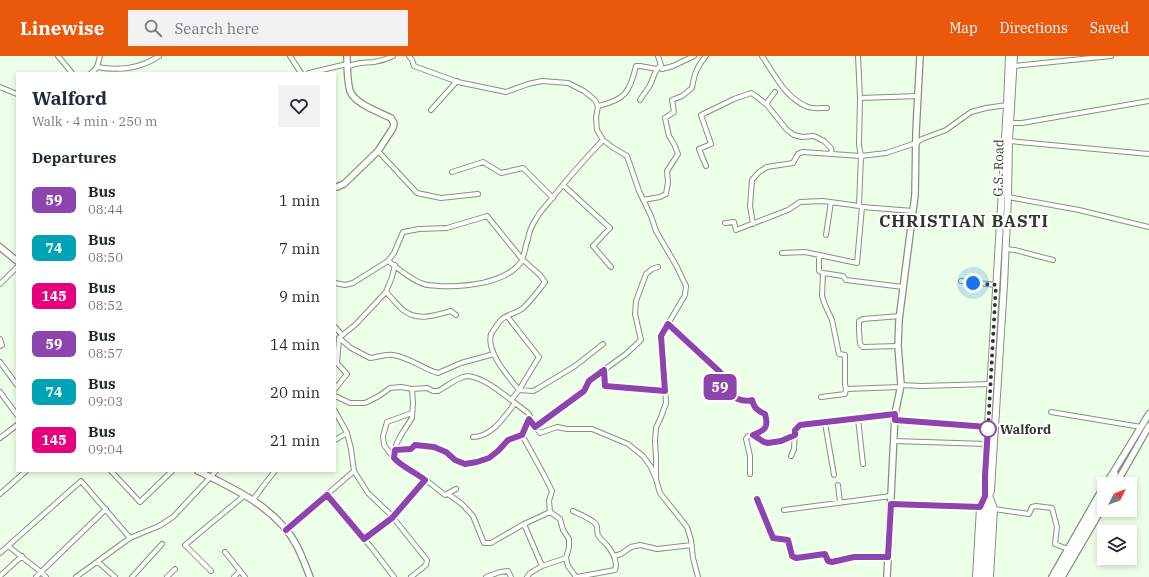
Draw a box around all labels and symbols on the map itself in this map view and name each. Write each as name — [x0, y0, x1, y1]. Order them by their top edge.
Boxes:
street label: G.S. Road — [989, 139, 1008, 197]
district label: CHRISTIAN BASTI — [879, 210, 1049, 232]
your location — [963, 273, 983, 293]
line badge: 59 — [702, 374, 738, 400]
marker: Walford — [979, 420, 997, 438]
place label: Walford — [1000, 421, 1051, 438]
north arrow — [1097, 477, 1137, 517]

